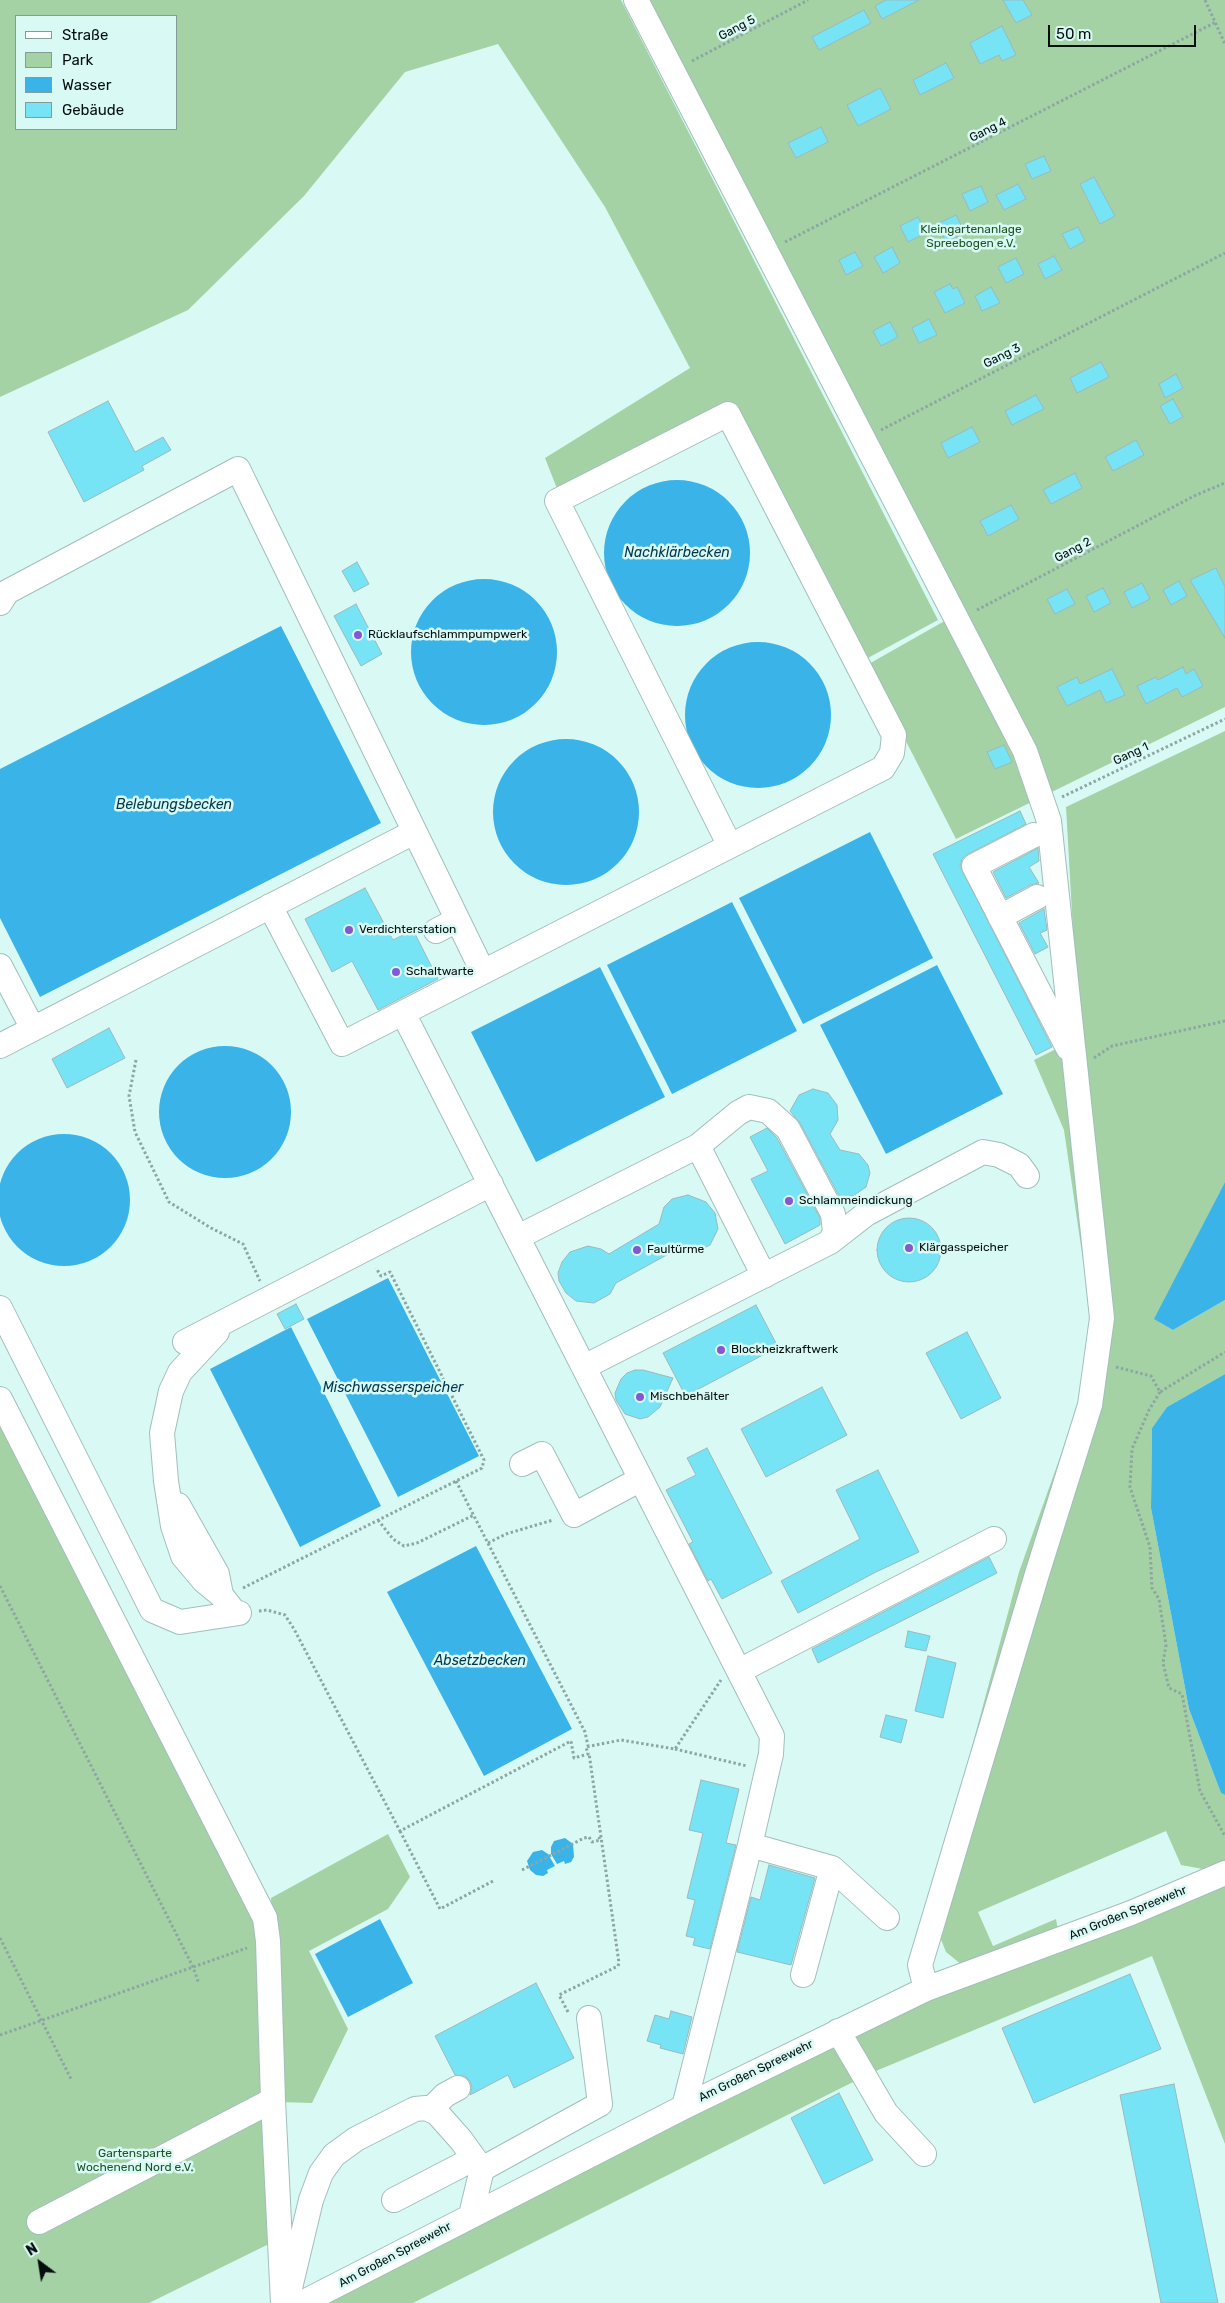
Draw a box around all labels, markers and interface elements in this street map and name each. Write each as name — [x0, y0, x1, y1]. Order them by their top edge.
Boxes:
street label: Gang 5 — [716, 12, 758, 44]
legend — [15, 15, 178, 130]
scale bar — [1050, 15, 1198, 47]
text: 50 m — [1056, 25, 1091, 43]
text: Straße — [62, 26, 108, 44]
text: Park — [62, 51, 93, 69]
text: Wasser — [62, 76, 111, 94]
text: Gebäude — [62, 101, 124, 119]
street label: Gang 4 — [967, 115, 1009, 145]
park label: Kleingartenanlage Spreebogen e.V. — [920, 223, 1022, 251]
street label: Gang 3 — [981, 341, 1023, 371]
street label: Gang 2 — [1052, 534, 1094, 566]
water label: Nachklärbecken — [624, 545, 730, 561]
place label: Rücklaufschlammpumpwerk — [368, 628, 527, 642]
marker: Rücklaufschlammpumpwerk — [352, 629, 364, 641]
street label: Gang 1 — [1111, 740, 1151, 768]
water label: Belebungsbecken — [116, 797, 232, 813]
place label: Verdichterstation — [359, 923, 456, 937]
marker: Verdichterstation — [343, 924, 355, 936]
place label: Schaltwarte — [406, 965, 474, 979]
marker: Schaltwarte — [390, 966, 402, 978]
place label: Schlammeindickung — [799, 1194, 913, 1208]
marker: Schlammeindickung — [783, 1195, 795, 1207]
place label: Klärgasspeicher — [919, 1241, 1008, 1255]
marker: Klärgasspeicher — [903, 1242, 915, 1254]
place label: Faultürme — [647, 1243, 704, 1257]
marker: Faultürme — [631, 1244, 643, 1256]
place label: Blockheizkraftwerk — [731, 1343, 838, 1357]
marker: Blockheizkraftwerk — [715, 1344, 727, 1356]
water label: Mischwasserspeicher — [323, 1380, 463, 1396]
place label: Mischbehälter — [650, 1390, 729, 1404]
marker: Mischbehälter — [634, 1391, 646, 1403]
water label: Absetzbecken — [434, 1653, 526, 1669]
street label: Am Großen Spreewehr — [1067, 1883, 1189, 1943]
street label: Am Großen Spreewehr — [696, 2037, 816, 2105]
park label: Gartensparte Wochenend Nord e.V. — [77, 2147, 193, 2175]
street label: Am Großen Spreewehr — [336, 2219, 454, 2291]
north arrow — [15, 2238, 65, 2288]
text: N — [23, 2240, 41, 2260]

